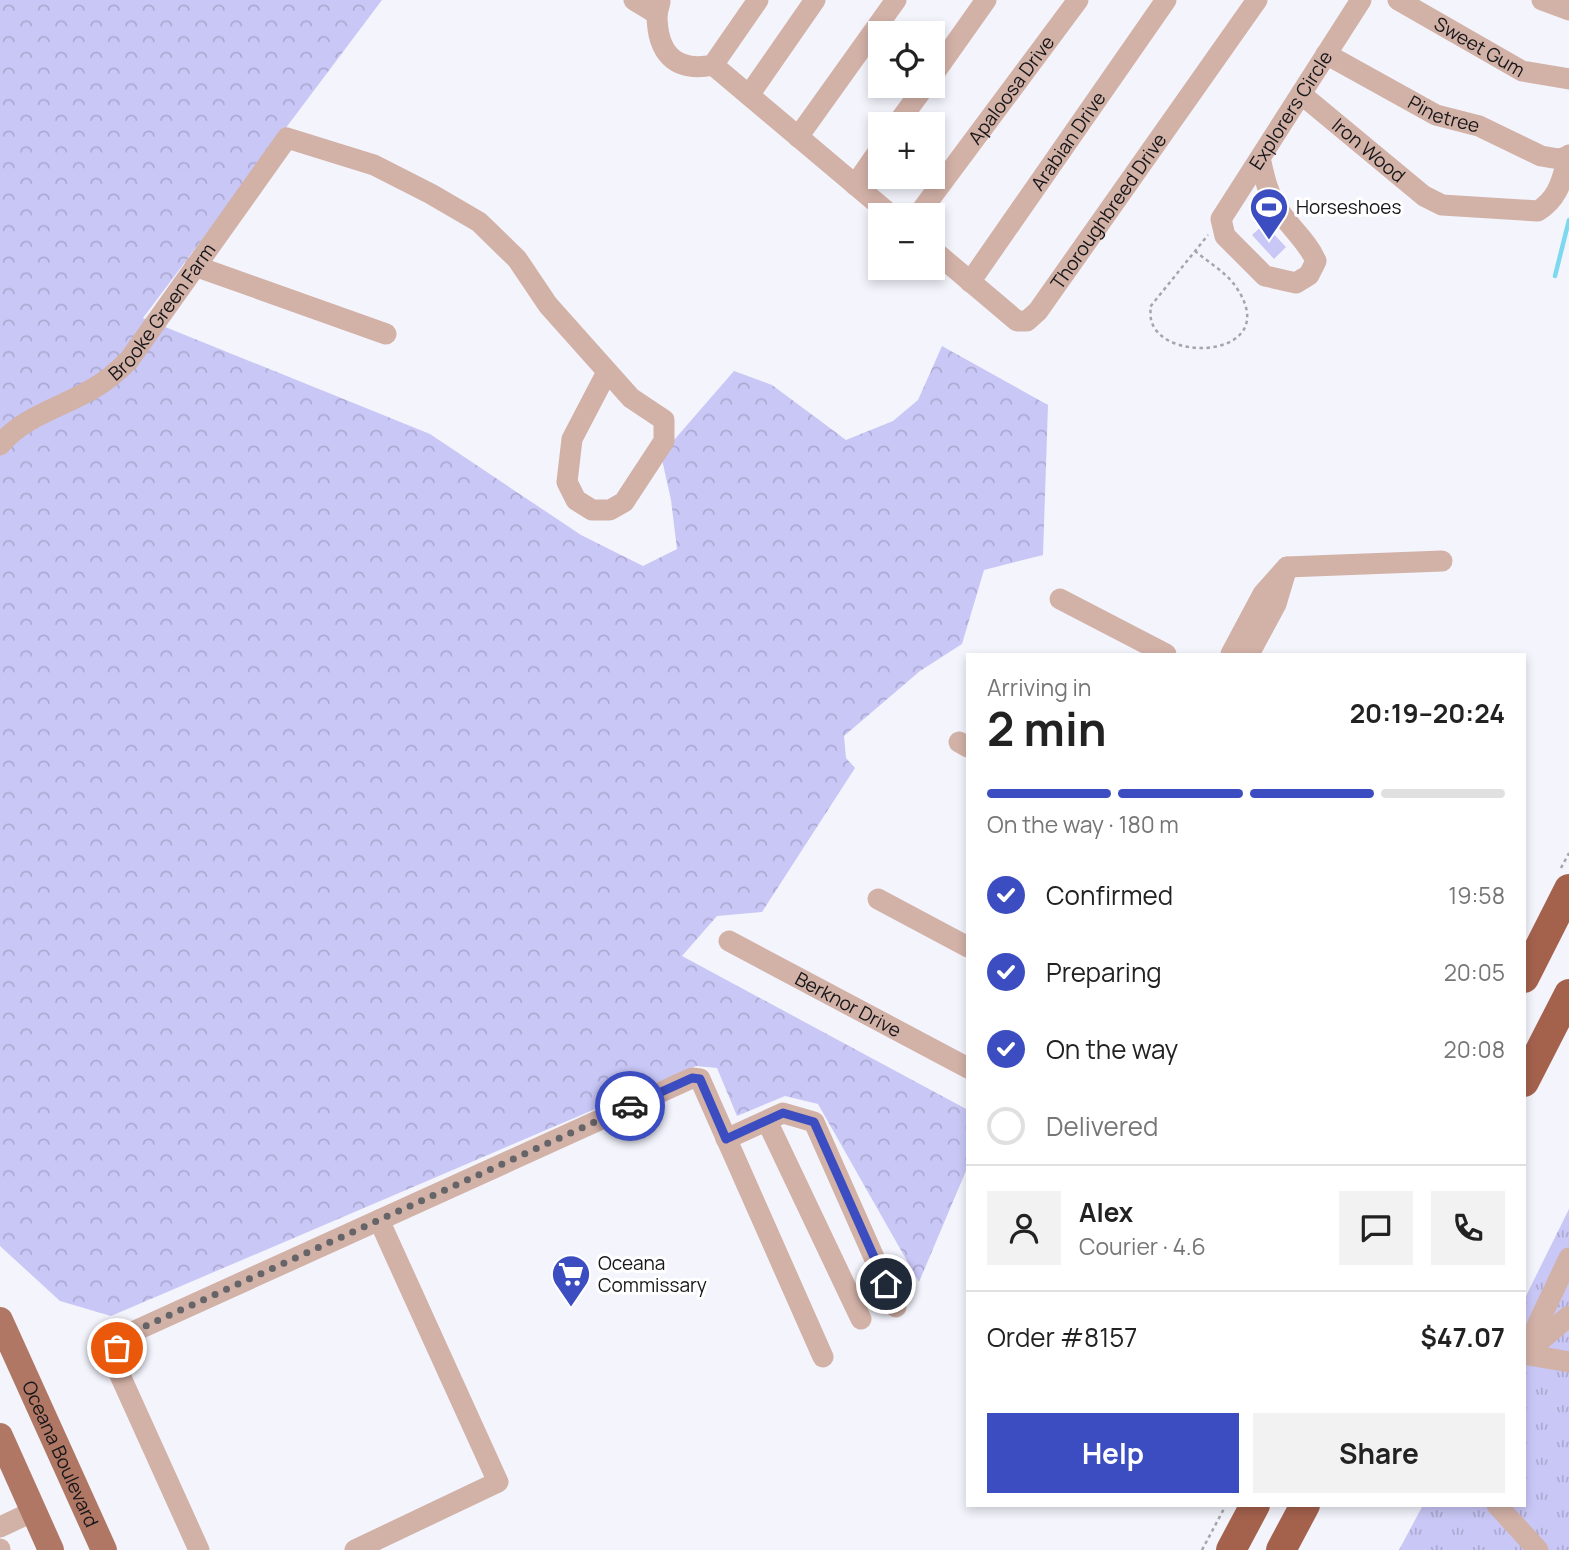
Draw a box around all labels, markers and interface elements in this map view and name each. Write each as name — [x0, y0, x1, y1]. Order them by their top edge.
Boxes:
street label: Sweet Gum — [1430, 10, 1530, 83]
map controls — [868, 21, 945, 280]
button: locate — [868, 21, 945, 98]
street label: Apaloosa Drive — [962, 30, 1060, 150]
street label: Explorers Circle — [1243, 46, 1338, 175]
street label: Arabian Drive — [1025, 86, 1112, 195]
street label: Pinetree — [1403, 89, 1482, 139]
button: + — [868, 112, 945, 189]
street label: Iron Wood — [1327, 112, 1411, 188]
street label: Thoroughbreed Drive — [1044, 128, 1172, 294]
sports icon: Horseshoes — [1248, 186, 1290, 241]
place label: Horseshoes — [1296, 194, 1401, 220]
button: − — [868, 203, 945, 280]
street label: Brooke Green Farm — [103, 238, 221, 386]
text: Arriving in — [987, 671, 1092, 703]
text: 20:19–20:24 — [1350, 695, 1505, 731]
text: 2 min — [987, 697, 1107, 760]
text: On the way · 180 m — [987, 808, 1179, 840]
icon: check — [987, 876, 1025, 914]
text: Confirmed — [1046, 877, 1173, 913]
text: 19:58 — [1448, 879, 1505, 911]
icon: check — [987, 953, 1025, 991]
text: Preparing — [1046, 954, 1162, 990]
text: 20:05 — [1444, 956, 1505, 988]
street label: Berknor Drive — [791, 965, 906, 1043]
icon: check — [987, 1030, 1025, 1068]
text: On the way — [1046, 1031, 1178, 1067]
text: 20:08 — [1444, 1033, 1505, 1065]
courier — [595, 1071, 665, 1141]
icon: car — [611, 1087, 649, 1125]
text: Delivered — [1046, 1108, 1158, 1144]
button: person — [987, 1191, 1061, 1265]
button: chat — [1339, 1191, 1413, 1265]
button: phone — [1431, 1191, 1505, 1265]
text: Alex — [1079, 1194, 1133, 1230]
text: Courier · 4.6 — [1079, 1230, 1206, 1262]
place label: Oceana Commissary — [598, 1250, 707, 1298]
supermarket icon: Oceana Commissary — [550, 1253, 592, 1308]
pin — [856, 1254, 916, 1314]
icon: home — [867, 1265, 905, 1303]
pin — [87, 1318, 147, 1378]
text: Order #8157 — [987, 1319, 1137, 1355]
text: $47.07 — [1421, 1319, 1505, 1355]
icon: bag — [98, 1329, 136, 1367]
street label: Oceana Boulevard — [16, 1377, 105, 1531]
button: Help — [987, 1413, 1239, 1493]
button: Share — [1253, 1413, 1505, 1493]

